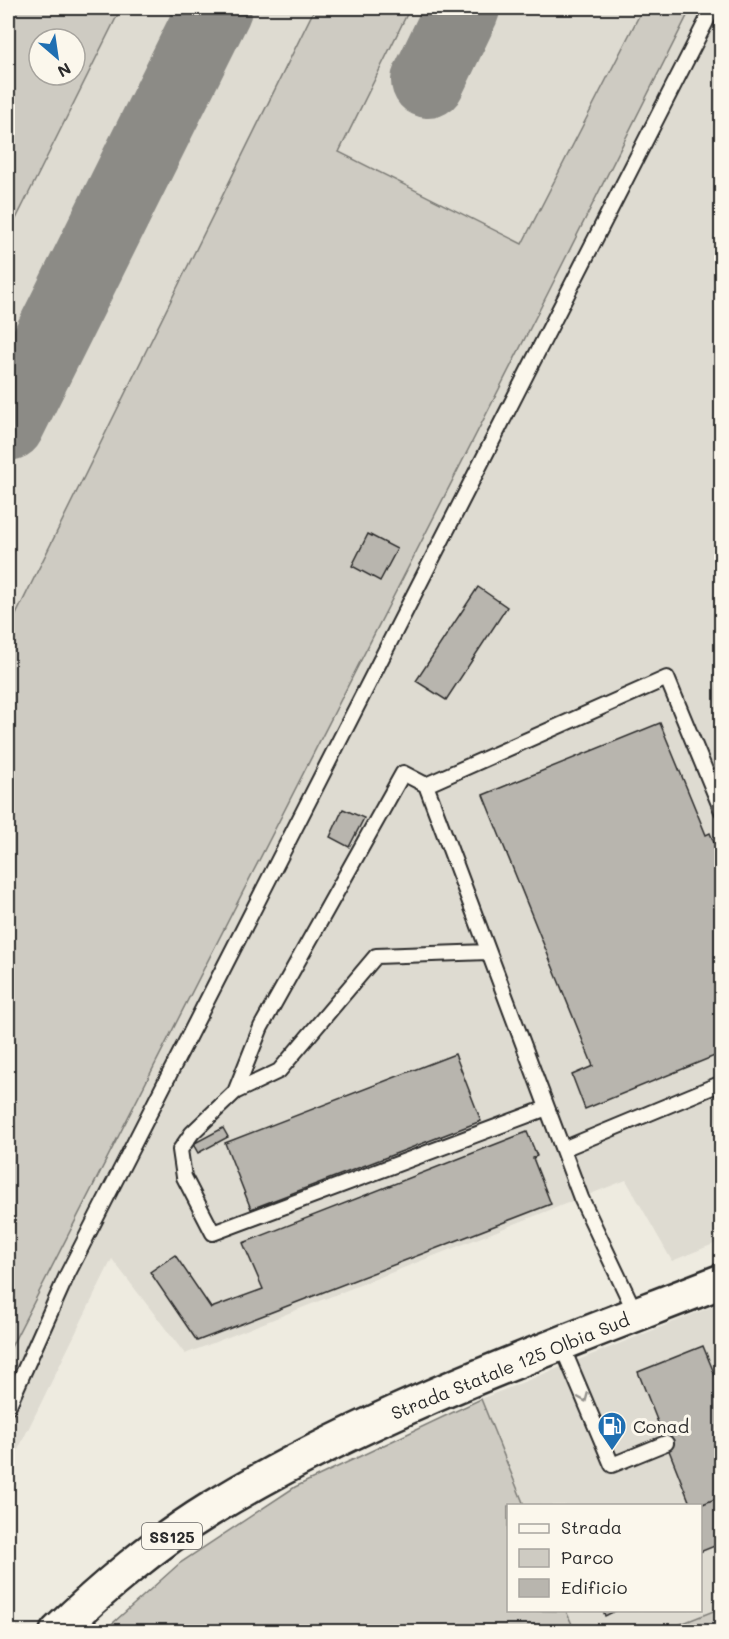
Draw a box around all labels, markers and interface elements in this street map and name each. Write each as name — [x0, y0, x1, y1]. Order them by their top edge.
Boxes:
north arrow — [27, 27, 87, 87]
text: N — [54, 58, 75, 83]
street label: Strada Statale 125 Olbia Sud — [387, 1307, 633, 1425]
one-way arrow — [577, 1392, 589, 1403]
fuel station icon: Conad — [596, 1410, 628, 1452]
place label: Conad — [633, 1414, 689, 1438]
legend — [507, 1504, 702, 1612]
text: Strada — [561, 1515, 622, 1539]
road number: SS125 — [142, 1523, 202, 1549]
text: Parco — [561, 1545, 614, 1569]
text: Edificio — [561, 1575, 628, 1599]

